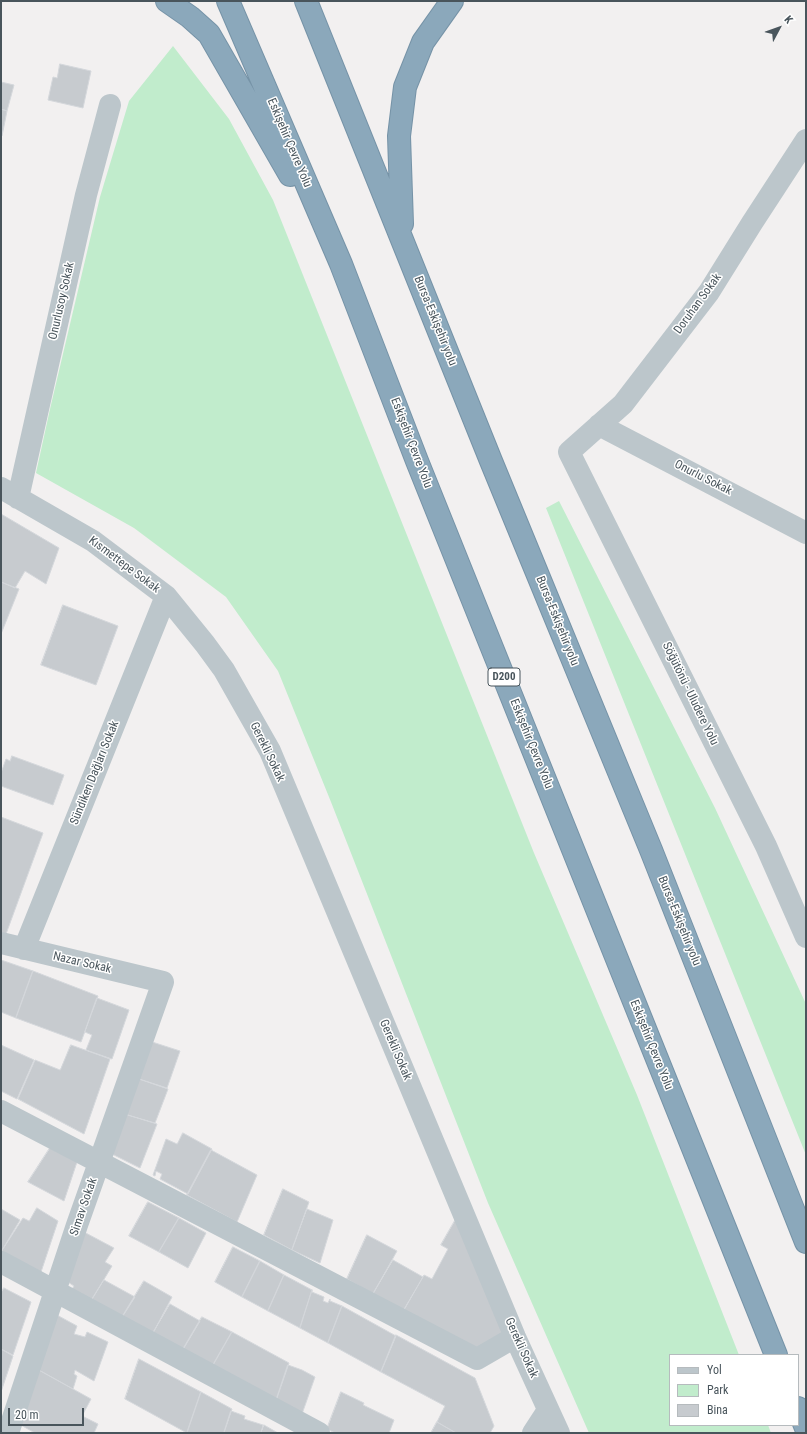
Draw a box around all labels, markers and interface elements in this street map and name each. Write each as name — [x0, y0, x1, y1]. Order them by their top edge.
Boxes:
north arrow — [759, 8, 799, 48]
text: K — [782, 13, 795, 26]
street label: Eskişehir Çevre Yolu — [264, 96, 314, 190]
street label: Onurlusoy Sokak — [46, 261, 78, 341]
street label: Doruhan Sokak — [671, 271, 725, 337]
street label: Bursa-Eskişehir yolu — [410, 274, 460, 368]
street label: Eskişehir Çevre Yolu — [387, 396, 435, 490]
street label: Onurlu Sokak — [672, 457, 734, 499]
street label: Kısmettepe Sokak — [86, 534, 162, 596]
street label: Bursa-Eskişehir yolu — [532, 574, 582, 668]
street label: Söğütönü - Uludere Yolu — [659, 640, 721, 748]
road number: D200 — [488, 668, 520, 686]
street label: Eskişehir Çevre Yolu — [506, 697, 556, 791]
street label: Sündiken Dağları Sokak — [68, 719, 122, 827]
street label: Gerekli Sokak — [246, 720, 288, 784]
street label: Bursa-Eskişehir yolu — [654, 874, 704, 968]
street label: Nazar Sokak — [51, 949, 113, 977]
street label: Eskişehir Çevre Yolu — [626, 998, 676, 1092]
street label: Gerekli Sokak — [376, 1018, 414, 1082]
street label: Simav Sokak — [67, 1176, 101, 1238]
street label: Gerekli Sokak — [501, 1316, 541, 1380]
legend — [669, 1354, 799, 1426]
text: Yol — [707, 1363, 722, 1377]
text: Park — [707, 1383, 728, 1397]
scale bar — [10, 1400, 86, 1426]
text: Bina — [707, 1403, 728, 1417]
text: 20 m — [15, 1408, 39, 1422]

